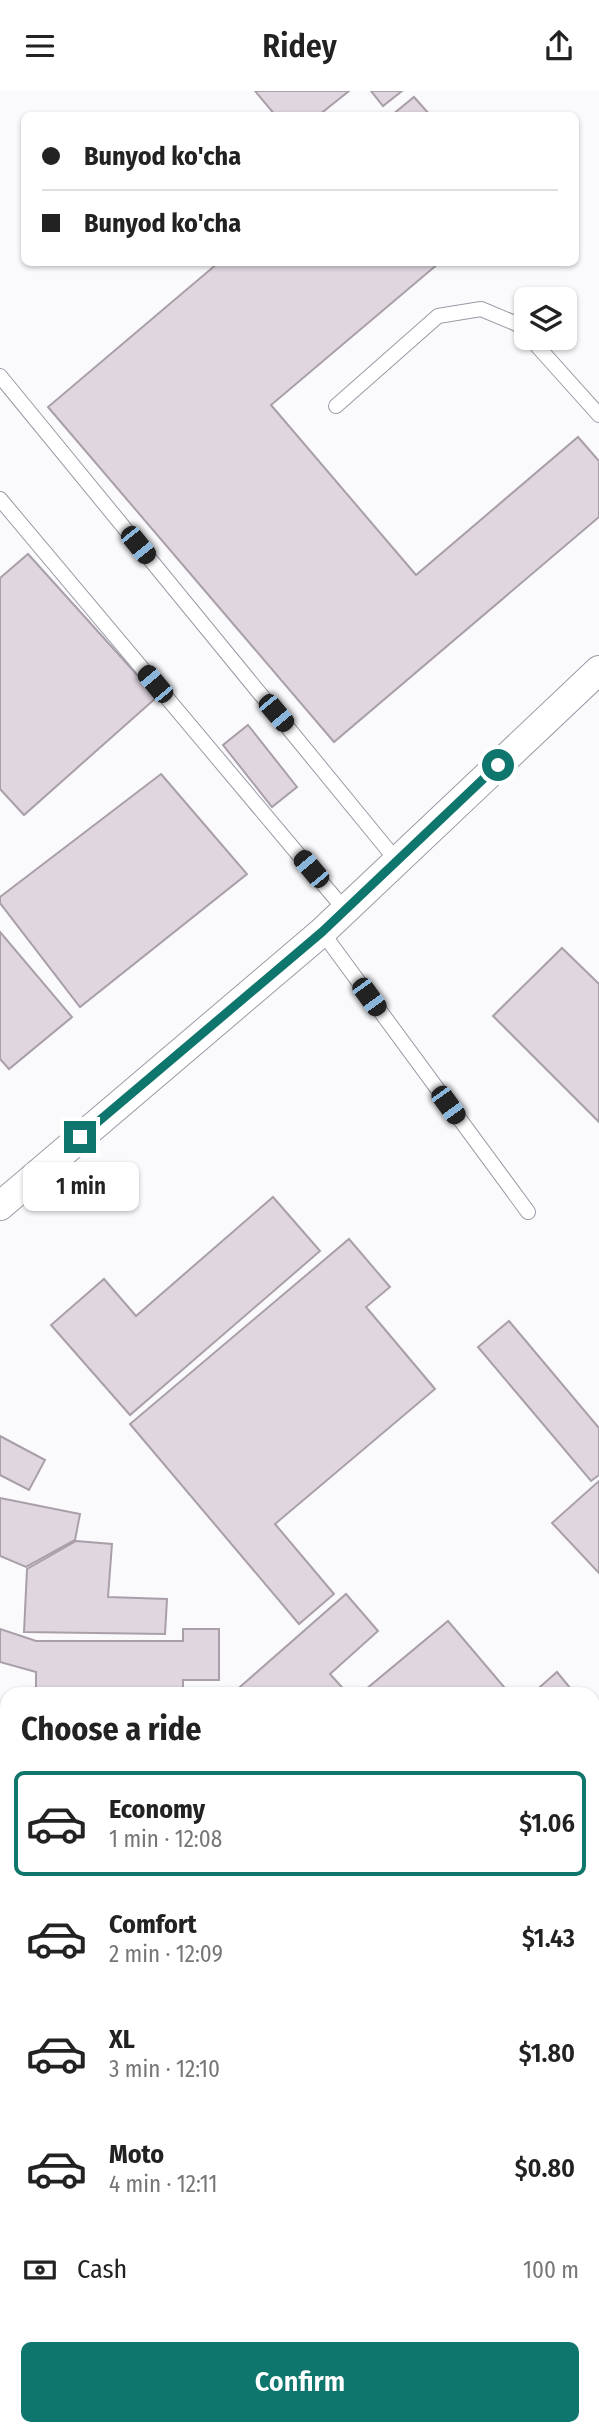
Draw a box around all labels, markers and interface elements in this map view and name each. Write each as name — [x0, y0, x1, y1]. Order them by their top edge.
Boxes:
icon: menu — [21, 27, 59, 65]
text: Ridey — [262, 27, 337, 65]
icon: share — [540, 27, 578, 65]
text: Bunyod ko'cha — [84, 141, 241, 172]
text: Bunyod ko'cha — [84, 208, 241, 239]
map controls — [514, 287, 577, 350]
button: layers — [514, 287, 577, 350]
car — [117, 522, 160, 568]
car — [134, 661, 177, 707]
car — [255, 690, 298, 736]
route start — [482, 749, 514, 781]
car — [290, 846, 333, 892]
car — [349, 974, 390, 1020]
car — [428, 1082, 469, 1128]
route end — [64, 1121, 96, 1153]
callout: 1 min — [22, 1161, 138, 1211]
text: 1 min — [56, 1172, 106, 1200]
text: Choose a ride — [21, 1710, 202, 1748]
icon: car — [25, 1792, 88, 1855]
text: Economy — [109, 1794, 205, 1825]
text: $1.06 — [519, 1808, 575, 1839]
text: 1 min · 12:08 — [109, 1825, 222, 1853]
icon: car — [25, 1907, 88, 1970]
text: Comfort — [109, 1909, 197, 1940]
text: $1.43 — [522, 1923, 575, 1954]
text: 2 min · 12:09 — [109, 1940, 223, 1968]
icon: car — [25, 2022, 88, 2085]
text: XL — [109, 2024, 135, 2055]
text: $1.80 — [519, 2038, 575, 2069]
text: 3 min · 12:10 — [109, 2055, 220, 2083]
icon: car — [25, 2137, 88, 2200]
text: Moto — [109, 2139, 164, 2170]
text: $0.80 — [515, 2153, 575, 2184]
text: 4 min · 12:11 — [109, 2170, 218, 2198]
icon: cash — [21, 2251, 59, 2289]
text: Cash — [77, 2254, 127, 2285]
text: 100 m — [523, 2256, 579, 2284]
button: Confirm — [21, 2342, 579, 2422]

